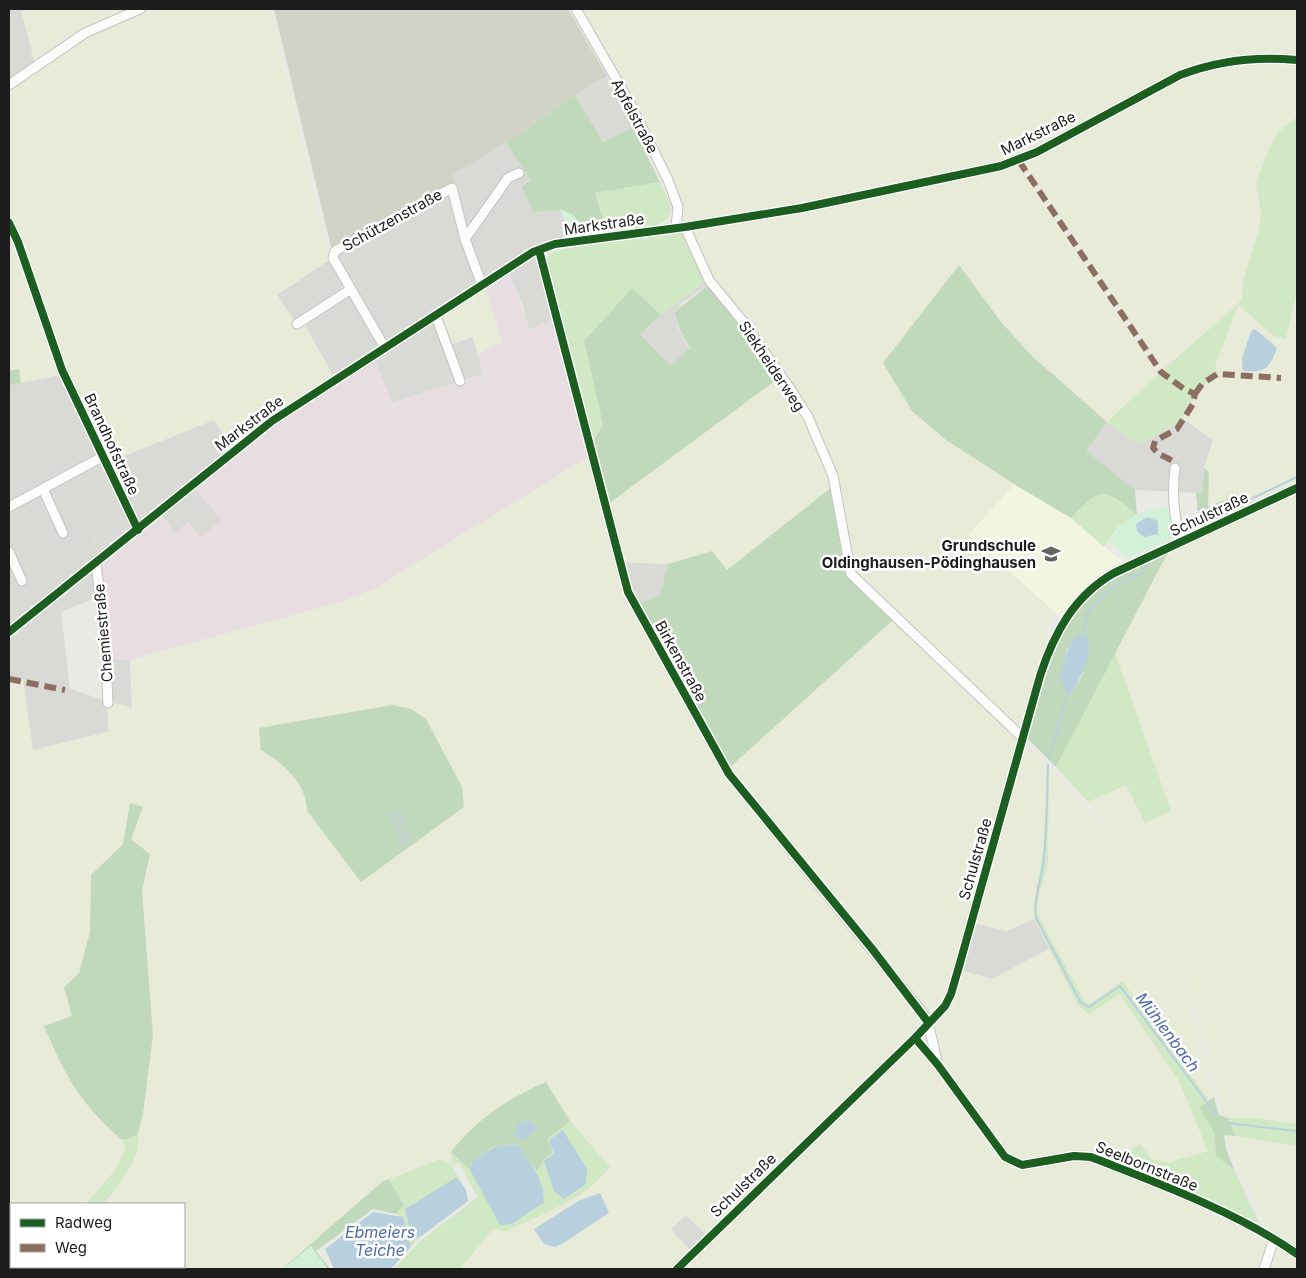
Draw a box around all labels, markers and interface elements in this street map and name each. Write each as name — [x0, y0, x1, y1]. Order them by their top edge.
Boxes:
street label: Apfelstraße — [607, 75, 663, 157]
street label: Markstraße — [997, 107, 1079, 159]
street label: Schützenstraße — [339, 185, 445, 255]
street label: Markstraße — [563, 209, 645, 239]
street label: Siekheiderweg — [735, 317, 809, 415]
street label: Brandhofstraße — [80, 390, 144, 498]
street label: Markstraße — [211, 391, 287, 455]
street label: Schulstraße — [1167, 488, 1251, 540]
place label: Grundschule Oldinghausen-Pödinghausen — [822, 536, 1036, 572]
school or university icon: Grundschule Oldinghausen-Pödinghausen — [1040, 543, 1062, 565]
street label: Chemiestraße — [89, 583, 117, 683]
street label: Birkenstraße — [651, 617, 711, 705]
street label: Schulstraße — [954, 816, 996, 902]
water label: Mühlenbach — [1132, 988, 1204, 1076]
street label: Seelbornstraße — [1093, 1137, 1201, 1195]
street label: Schulstraße — [706, 1149, 780, 1221]
legend — [10, 1203, 185, 1268]
text: Radweg — [55, 1213, 112, 1232]
water label: Ebmeiers Teiche — [345, 1222, 415, 1260]
text: Weg — [55, 1238, 87, 1257]

